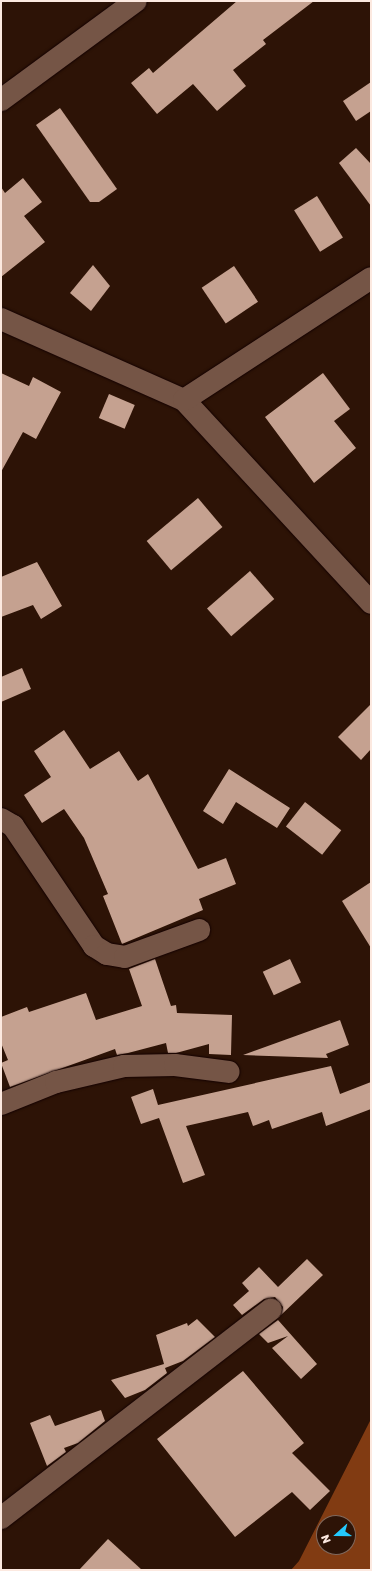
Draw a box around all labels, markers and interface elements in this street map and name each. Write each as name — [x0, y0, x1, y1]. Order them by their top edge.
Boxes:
north arrow — [316, 1515, 356, 1555]
text: N — [318, 1533, 333, 1545]

